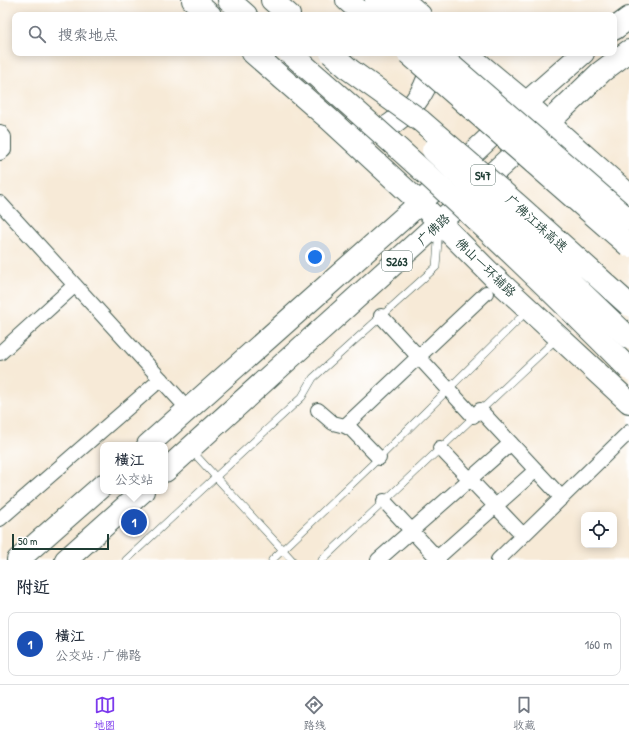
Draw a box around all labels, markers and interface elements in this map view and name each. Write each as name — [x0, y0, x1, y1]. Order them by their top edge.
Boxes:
search box — [12, 12, 617, 56]
icon: search — [26, 23, 48, 45]
text: 搜索地点 — [58, 24, 118, 45]
road number: S47 — [471, 165, 495, 185]
street label: 广佛江珠高速 — [502, 190, 572, 256]
street label: 广佛路 — [413, 209, 453, 249]
street label: 佛山一环辅路 — [452, 233, 520, 301]
your location — [305, 247, 325, 267]
road number: S263 — [382, 251, 412, 271]
popup — [100, 442, 168, 494]
text: 横江 — [114, 449, 145, 470]
text: 公交站 — [114, 470, 154, 488]
pin: 1 — [121, 507, 147, 537]
map controls — [581, 512, 617, 548]
button: locate — [581, 512, 617, 548]
scale bar — [12, 532, 109, 551]
text: 50 m — [18, 534, 38, 548]
text: 附近 — [16, 575, 50, 598]
text: 横江 — [55, 625, 85, 646]
text: 1 — [28, 635, 32, 653]
text: 160 m — [584, 635, 612, 653]
text: 公交站 · 广佛路 — [55, 646, 142, 664]
tab: 地图 — [94, 694, 116, 732]
tab: 路线 — [303, 694, 325, 732]
tab: 收藏 — [513, 694, 535, 732]

